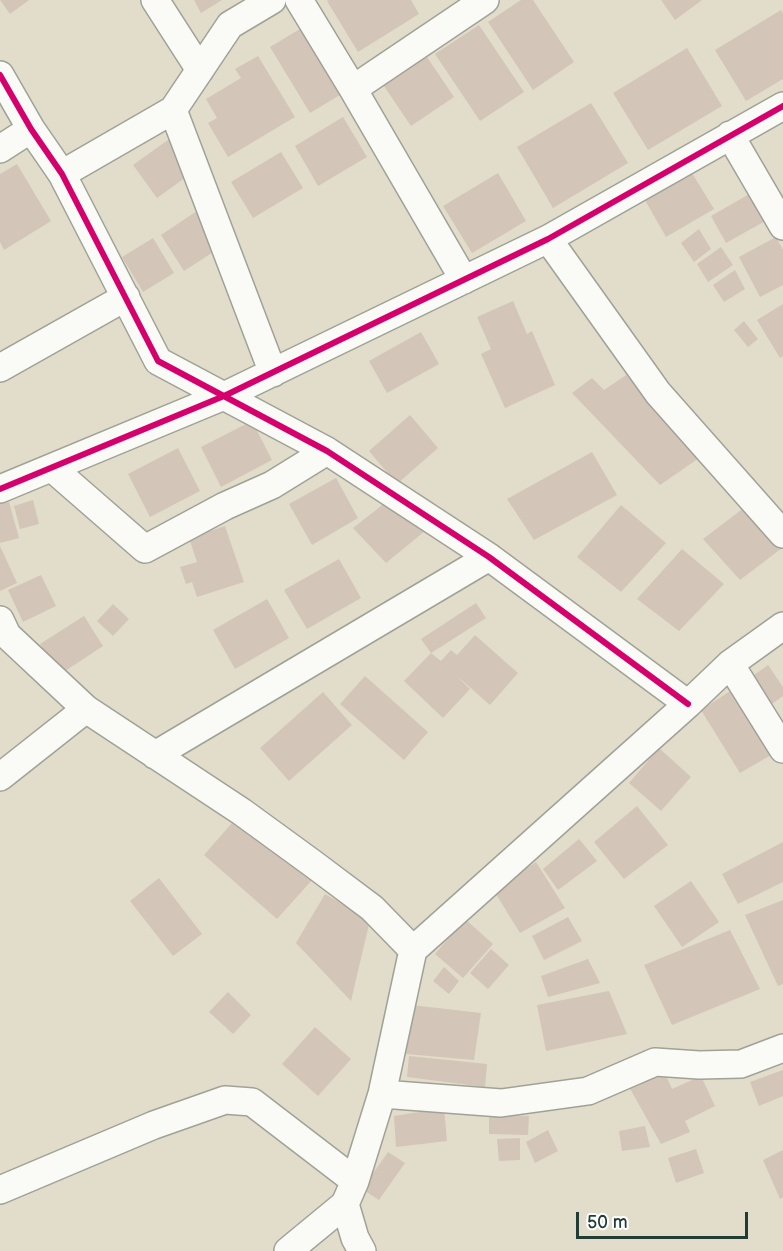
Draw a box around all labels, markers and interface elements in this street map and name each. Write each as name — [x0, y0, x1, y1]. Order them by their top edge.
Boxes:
scale bar — [579, 1200, 752, 1238]
text: 50 m — [587, 1212, 628, 1233]

